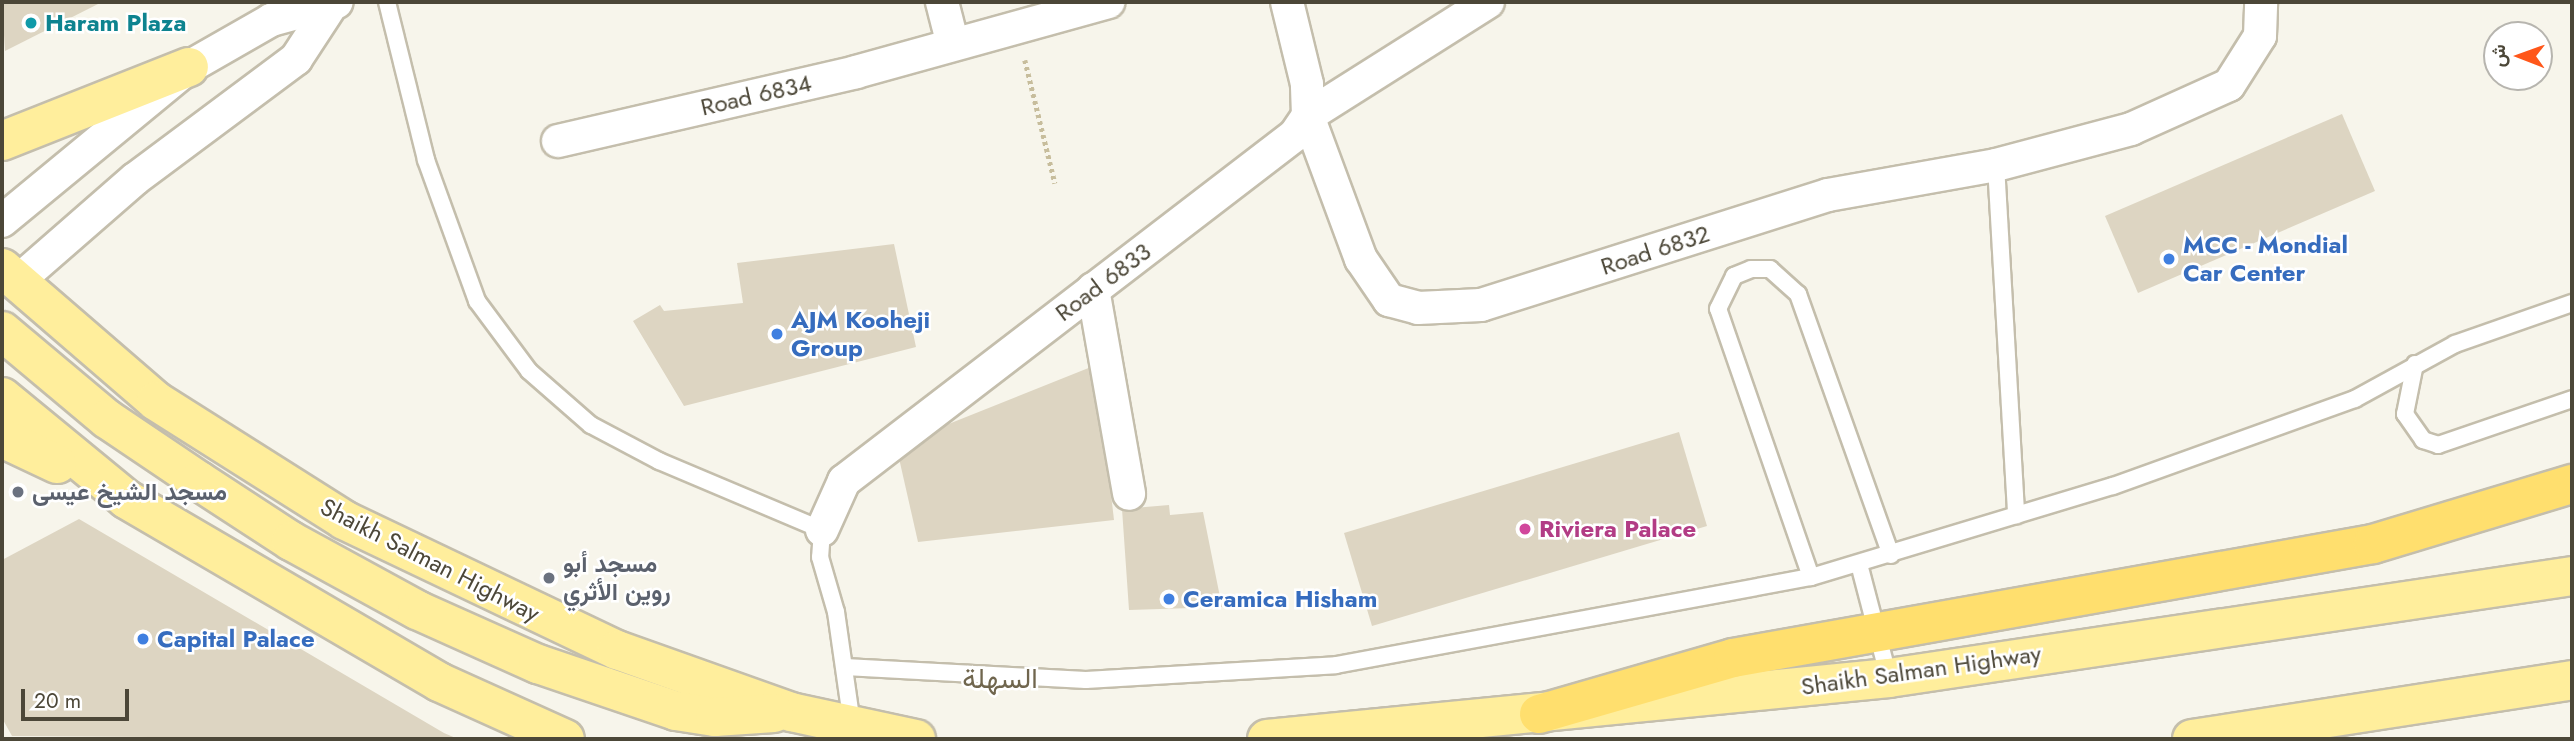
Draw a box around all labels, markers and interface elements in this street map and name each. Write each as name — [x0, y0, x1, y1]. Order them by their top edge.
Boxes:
place label: Haram Plaza — [45, 9, 186, 37]
marker: Haram Plaza — [23, 15, 39, 31]
north arrow — [2483, 21, 2553, 91]
text: ش — [2485, 44, 2512, 67]
street label: Road 6834 — [698, 68, 814, 122]
street label: Road 6832 — [1597, 219, 1713, 281]
place label: MCC - Mondial Car Center — [2183, 231, 2348, 287]
street label: Road 6833 — [1050, 237, 1156, 327]
marker: MCC - Mondial Car Center — [2161, 251, 2177, 267]
place label: AJM Kooheji Group — [791, 306, 930, 362]
marker: AJM Kooheji Group — [769, 326, 785, 342]
place label: مسجد الشيخ عيسى — [32, 478, 227, 506]
marker: مسجد الشيخ عيسى — [10, 484, 26, 500]
street label: Shaikh Salman Highway — [316, 492, 544, 628]
place label: Riviera Palace — [1539, 515, 1696, 543]
marker: Riviera Palace — [1517, 521, 1533, 537]
place label: مسجد أبو روين الأثري — [563, 550, 671, 606]
marker: مسجد أبو روين الأثري — [541, 570, 557, 586]
place label: Ceramica Hisham — [1183, 585, 1377, 613]
marker: Ceramica Hisham — [1161, 591, 1177, 607]
place label: Capital Palace — [157, 625, 315, 653]
marker: Capital Palace — [135, 631, 151, 647]
street label: Shaikh Salman Highway — [1799, 639, 2043, 701]
district label: السهلة — [962, 662, 1038, 696]
scale bar — [24, 674, 133, 718]
text: 20 m — [34, 686, 81, 716]

